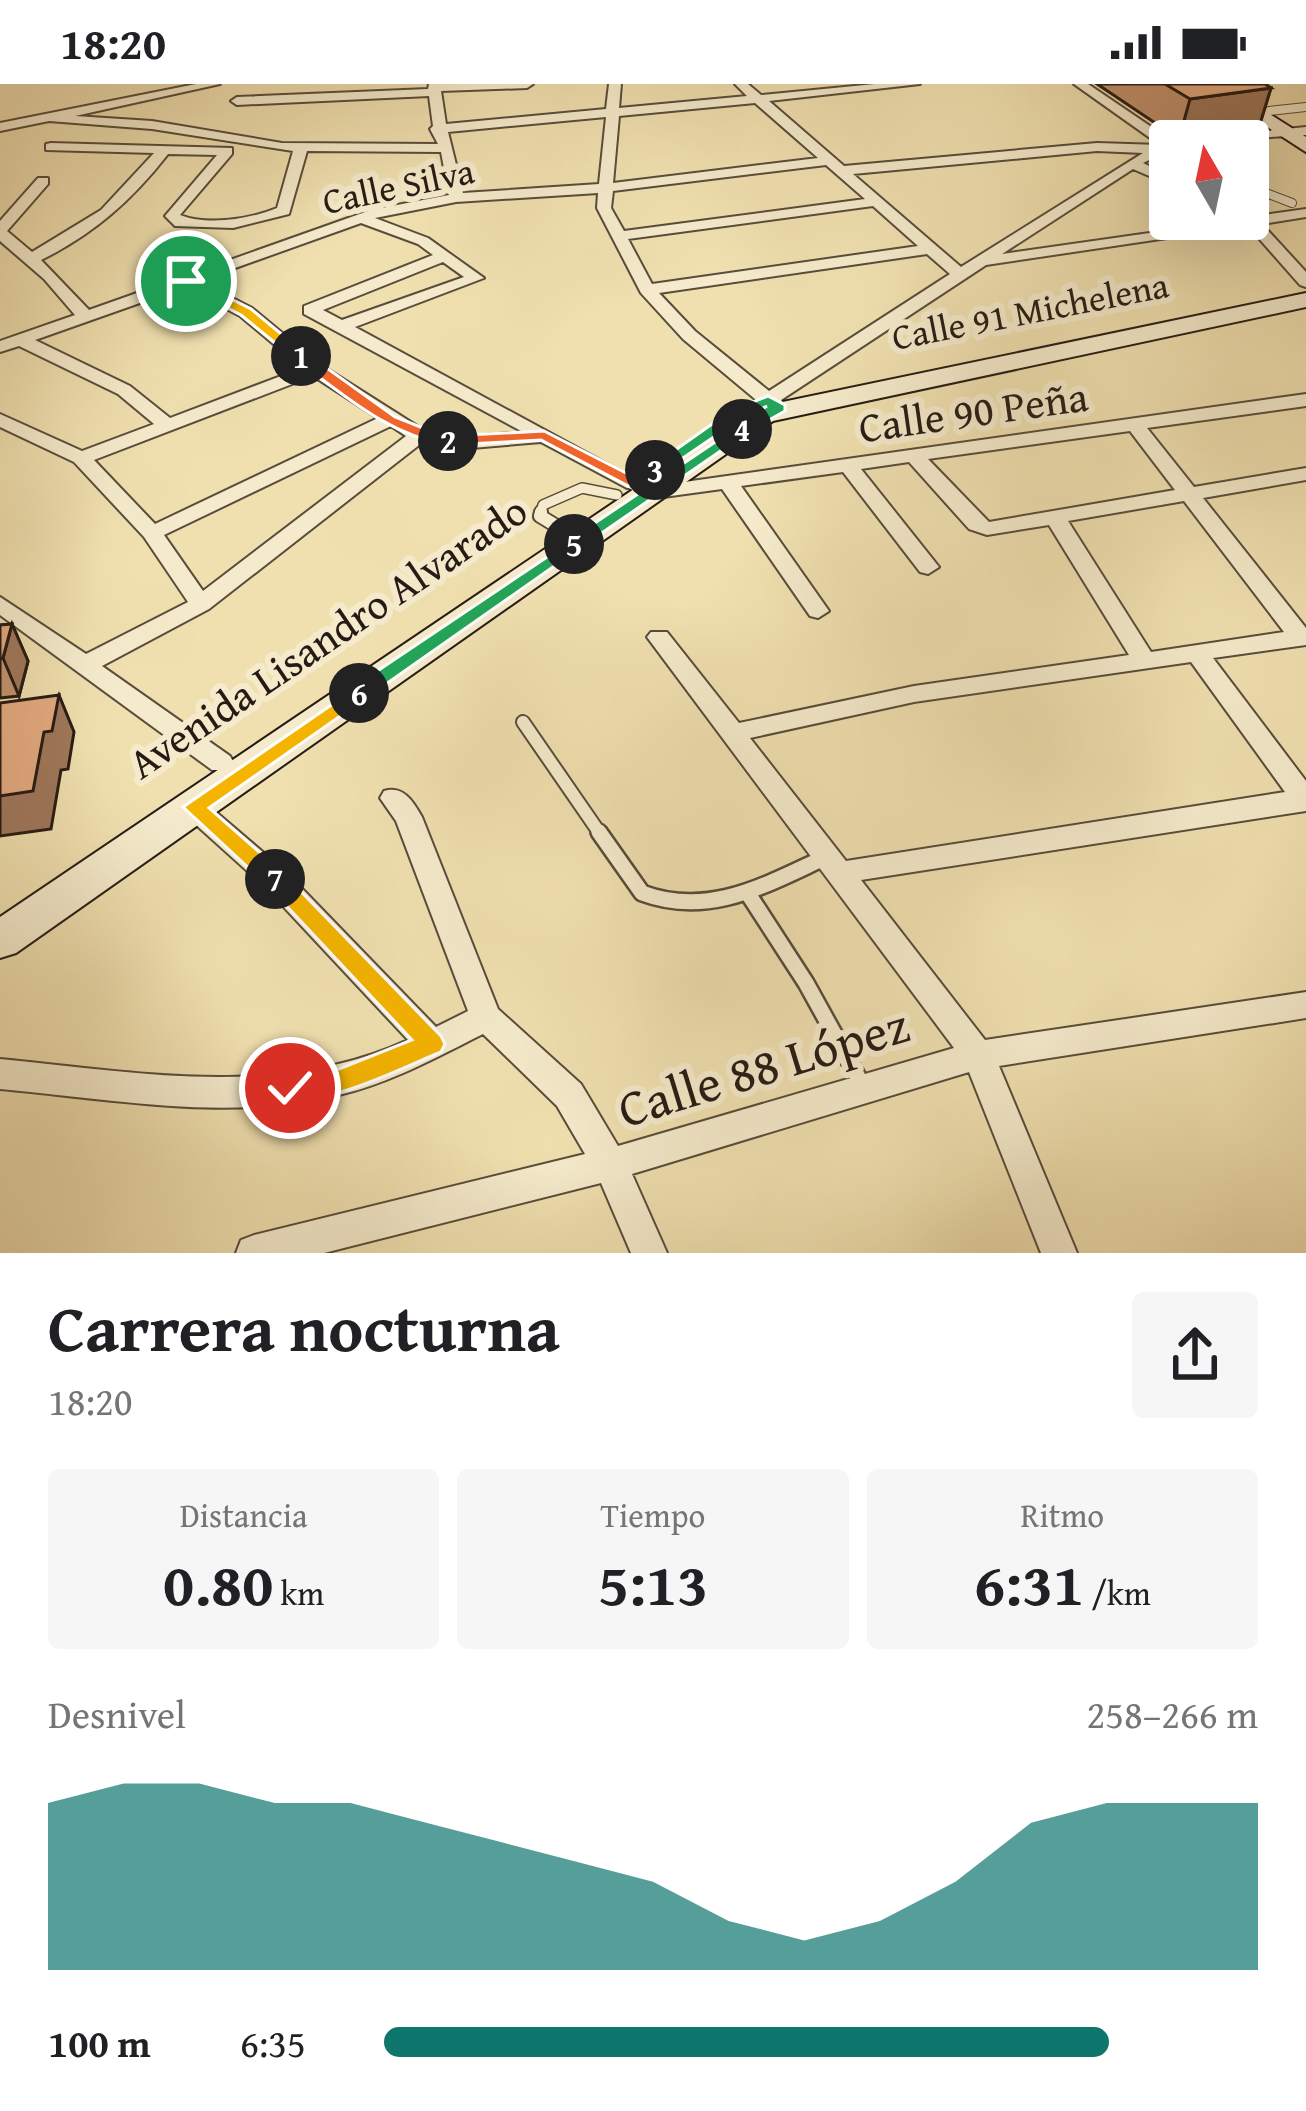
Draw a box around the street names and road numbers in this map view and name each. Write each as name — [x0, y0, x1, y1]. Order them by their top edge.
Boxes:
street label: Calle Silva — [317, 143, 479, 227]
street label: Calle 91 Michelena — [887, 257, 1173, 363]
street label: Calle 90 Peña — [855, 365, 1092, 457]
street label: Avenida Lisandro Alvarado — [115, 479, 539, 793]
street label: Calle 88 López — [608, 986, 918, 1146]

